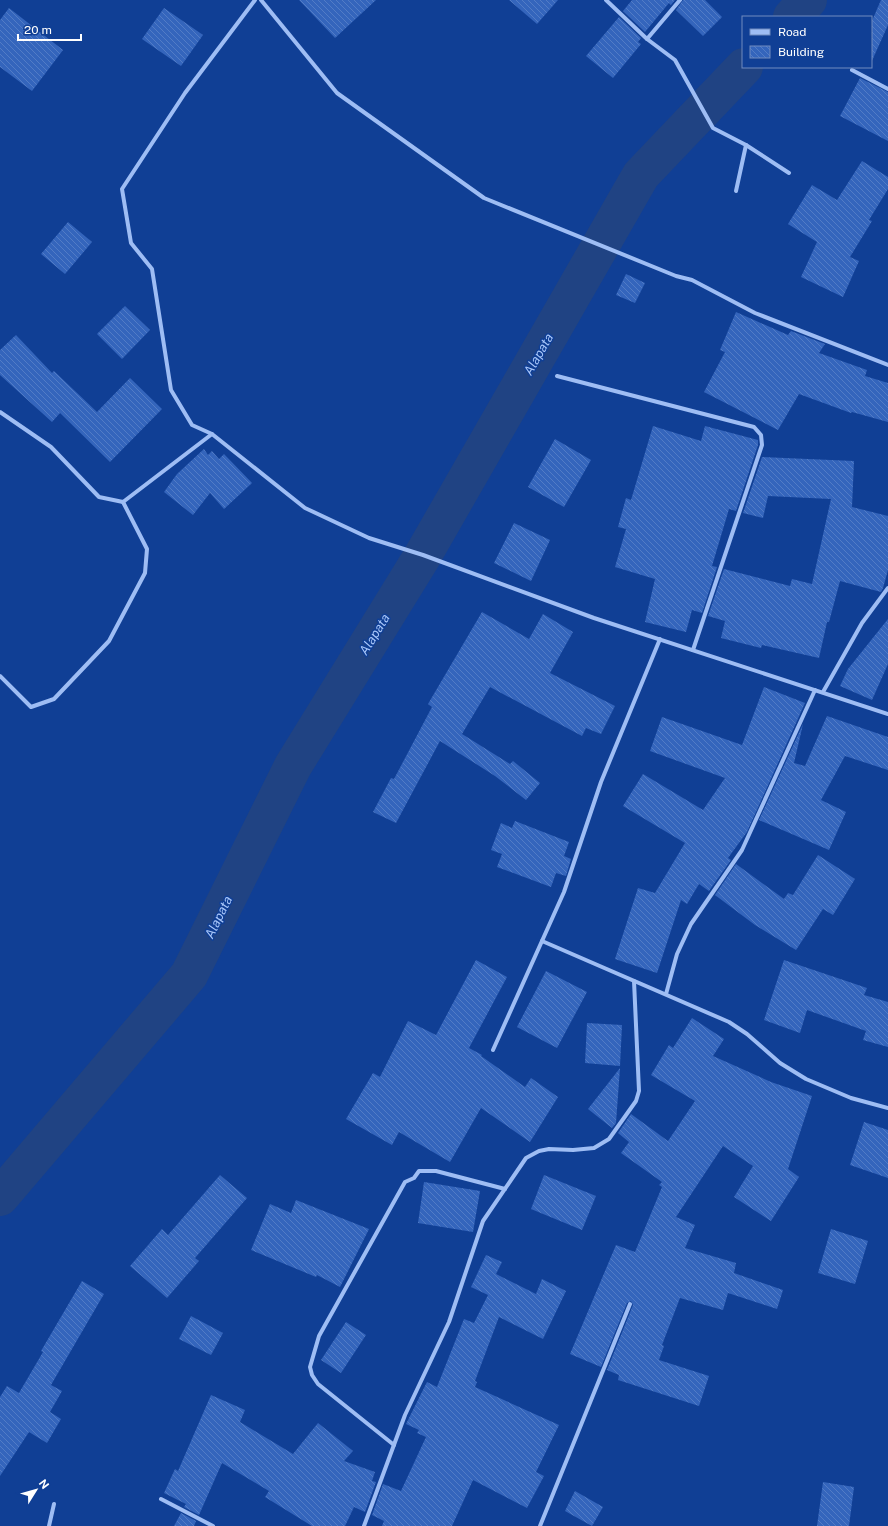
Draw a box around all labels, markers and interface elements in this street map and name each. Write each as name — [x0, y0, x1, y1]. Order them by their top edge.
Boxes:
scale bar — [18, 16, 81, 42]
legend — [742, 16, 872, 68]
text: 20 m — [24, 23, 52, 37]
text: Road — [778, 25, 806, 39]
text: Building — [778, 45, 824, 59]
water label: Alapata — [521, 331, 556, 378]
water label: Alapata — [356, 611, 393, 657]
water label: Alapata — [202, 893, 235, 941]
north arrow — [16, 1470, 56, 1510]
text: N — [37, 1477, 51, 1491]

